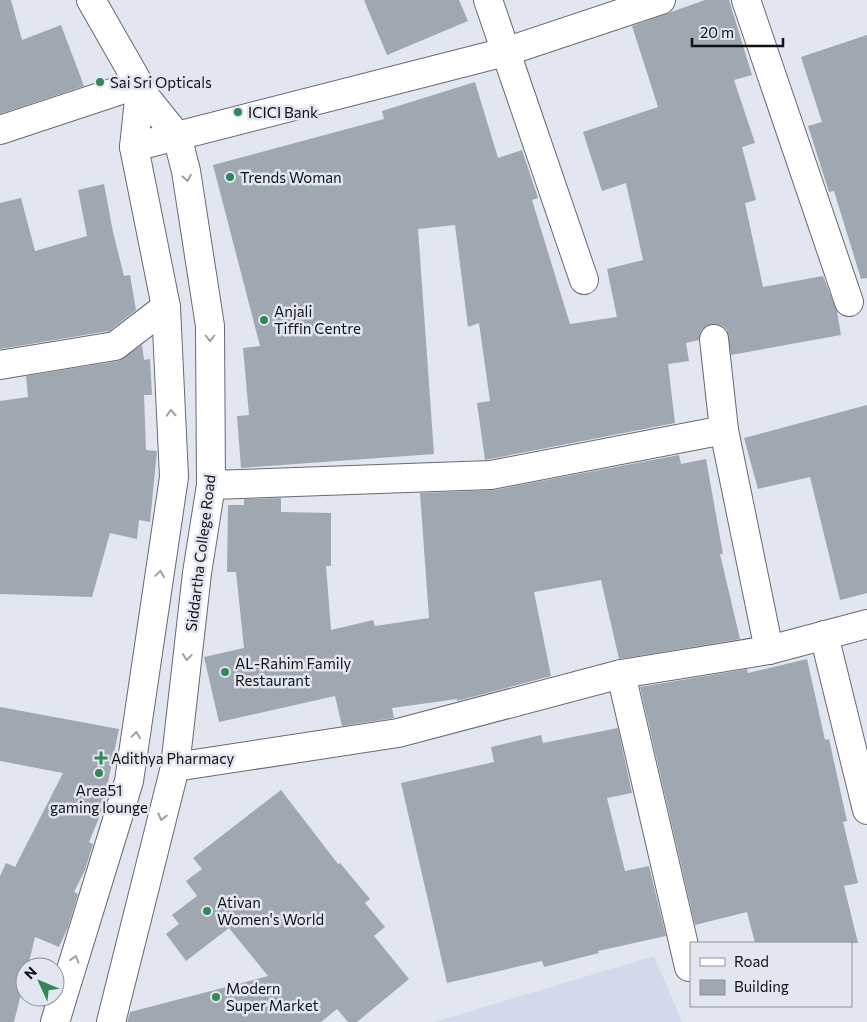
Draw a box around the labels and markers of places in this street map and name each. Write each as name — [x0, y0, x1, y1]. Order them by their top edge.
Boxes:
place label: Sai Sri Opticals — [110, 73, 212, 91]
marker: Sai Sri Opticals — [94, 76, 106, 88]
place label: ICICI Bank — [248, 103, 318, 121]
marker: ICICI Bank — [232, 106, 244, 118]
place label: Trends Woman — [240, 168, 342, 186]
marker: Trends Woman — [224, 171, 236, 183]
place label: Anjali Tiffin Centre — [274, 302, 361, 337]
marker: Anjali Tiffin Centre — [258, 314, 270, 326]
place label: AL-Rahim Family Restaurant — [235, 654, 351, 689]
marker: AL-Rahim Family Restaurant — [219, 666, 231, 678]
place label: Adithya Pharmacy — [111, 749, 235, 767]
marker: Adithya Pharmacy — [95, 752, 107, 764]
marker: Area51 gaming lounge — [93, 767, 105, 779]
place label: Area51 gaming lounge — [50, 781, 148, 816]
place label: Ativan Women's World — [217, 893, 324, 928]
marker: Ativan Women's World — [201, 905, 213, 917]
place label: Modern Super Market — [226, 979, 319, 1014]
marker: Modern Super Market — [210, 991, 222, 1003]

